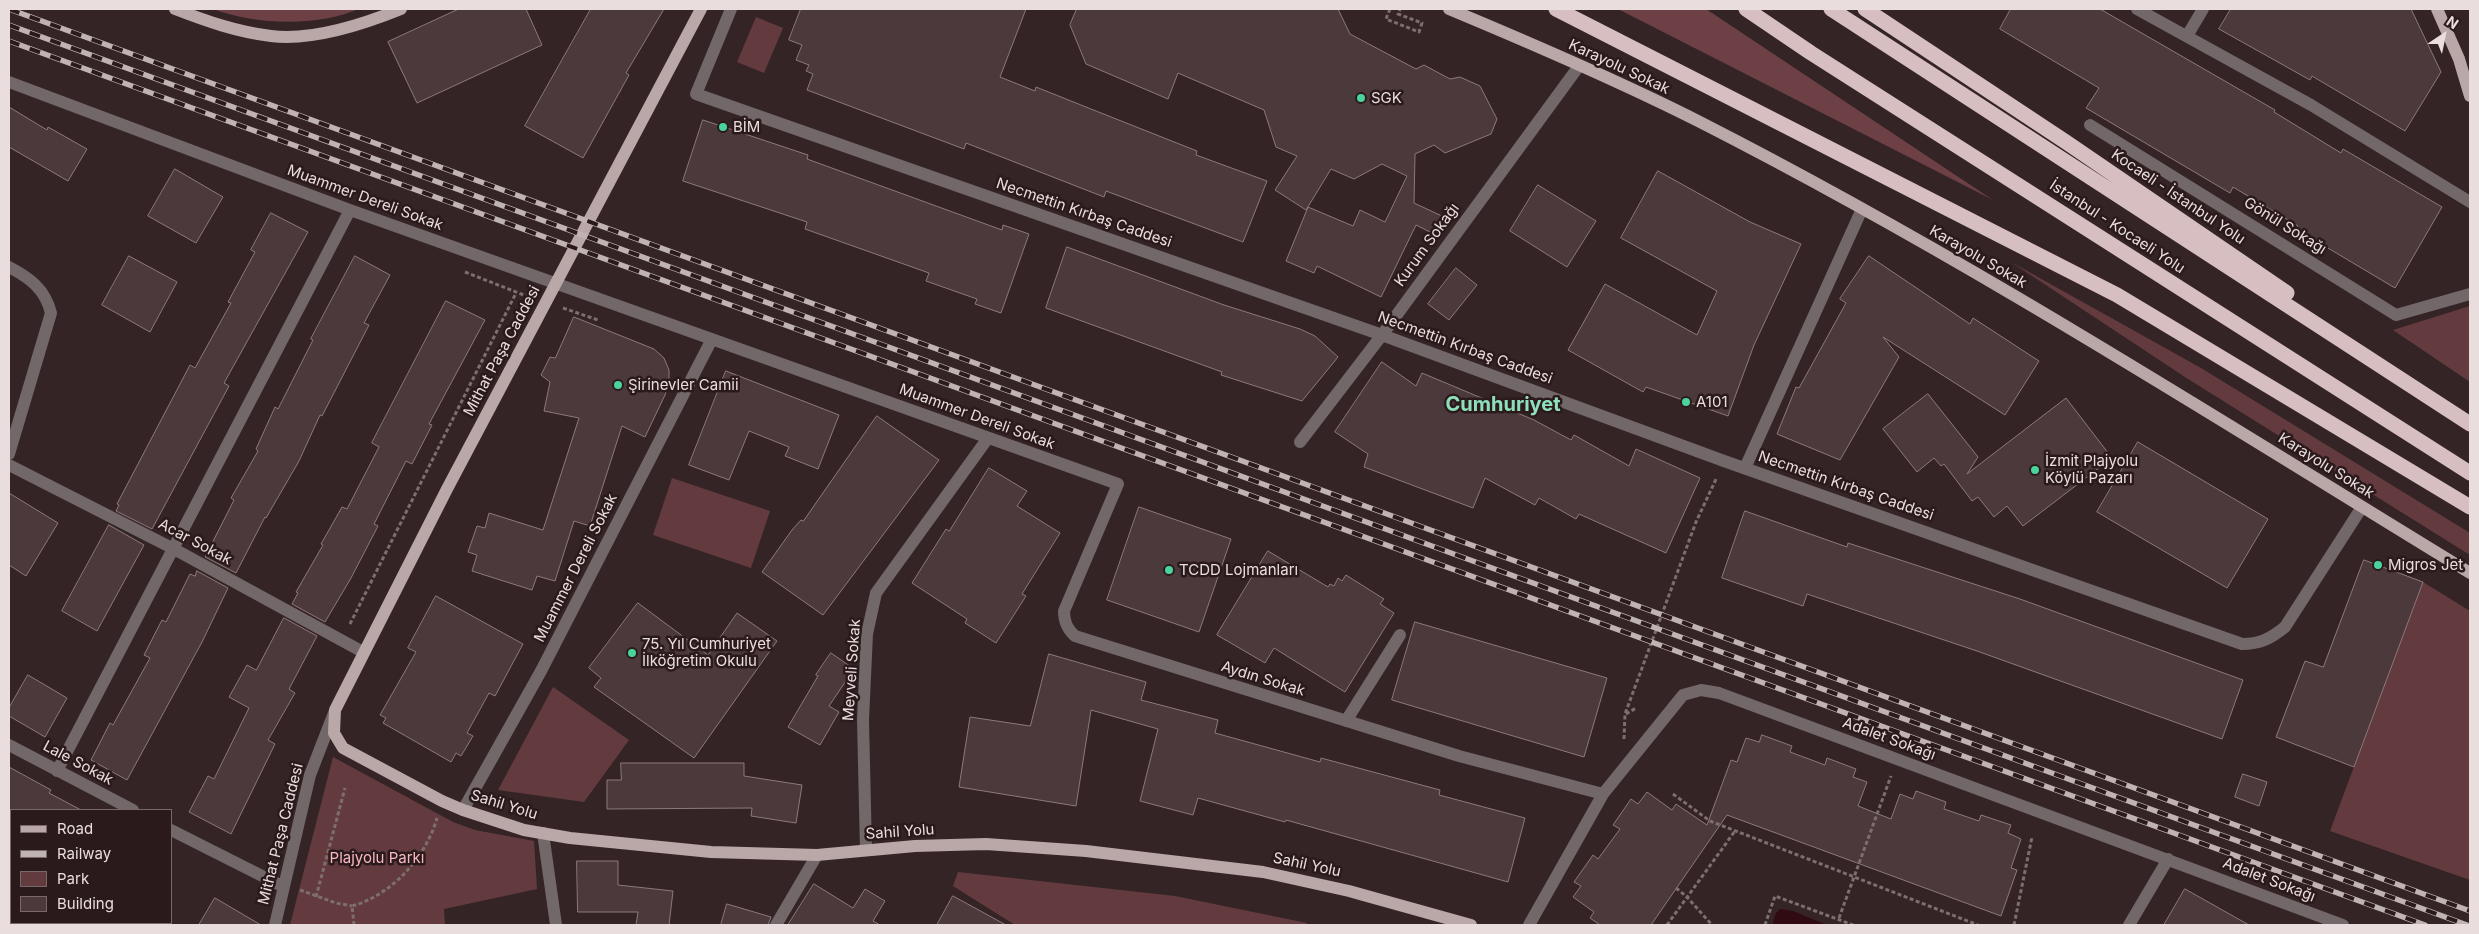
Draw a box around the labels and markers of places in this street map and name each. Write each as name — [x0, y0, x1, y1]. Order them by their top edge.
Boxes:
place label: SGK — [1371, 89, 1402, 107]
marker: SGK — [1355, 92, 1367, 104]
place label: BİM — [733, 118, 760, 136]
marker: BİM — [717, 121, 729, 133]
place label: Şirinevler Camii — [628, 376, 739, 394]
marker: Şirinevler Camii — [612, 379, 624, 391]
place label: A101 — [1696, 393, 1728, 411]
marker: A101 — [1680, 396, 1692, 408]
place label: İzmit Plajyolu Köylü Pazarı — [2045, 452, 2138, 487]
marker: İzmit Plajyolu Köylü Pazarı — [2029, 464, 2041, 476]
place label: Migros Jet — [2388, 556, 2463, 574]
marker: Migros Jet — [2372, 559, 2384, 571]
place label: TCDD Lojmanları — [1179, 561, 1298, 579]
marker: TCDD Lojmanları — [1163, 564, 1175, 576]
place label: 75. Yıl Cumhuriyet İlköğretim Okulu — [642, 635, 771, 670]
marker: 75. Yıl Cumhuriyet İlköğretim Okulu — [626, 647, 638, 659]

